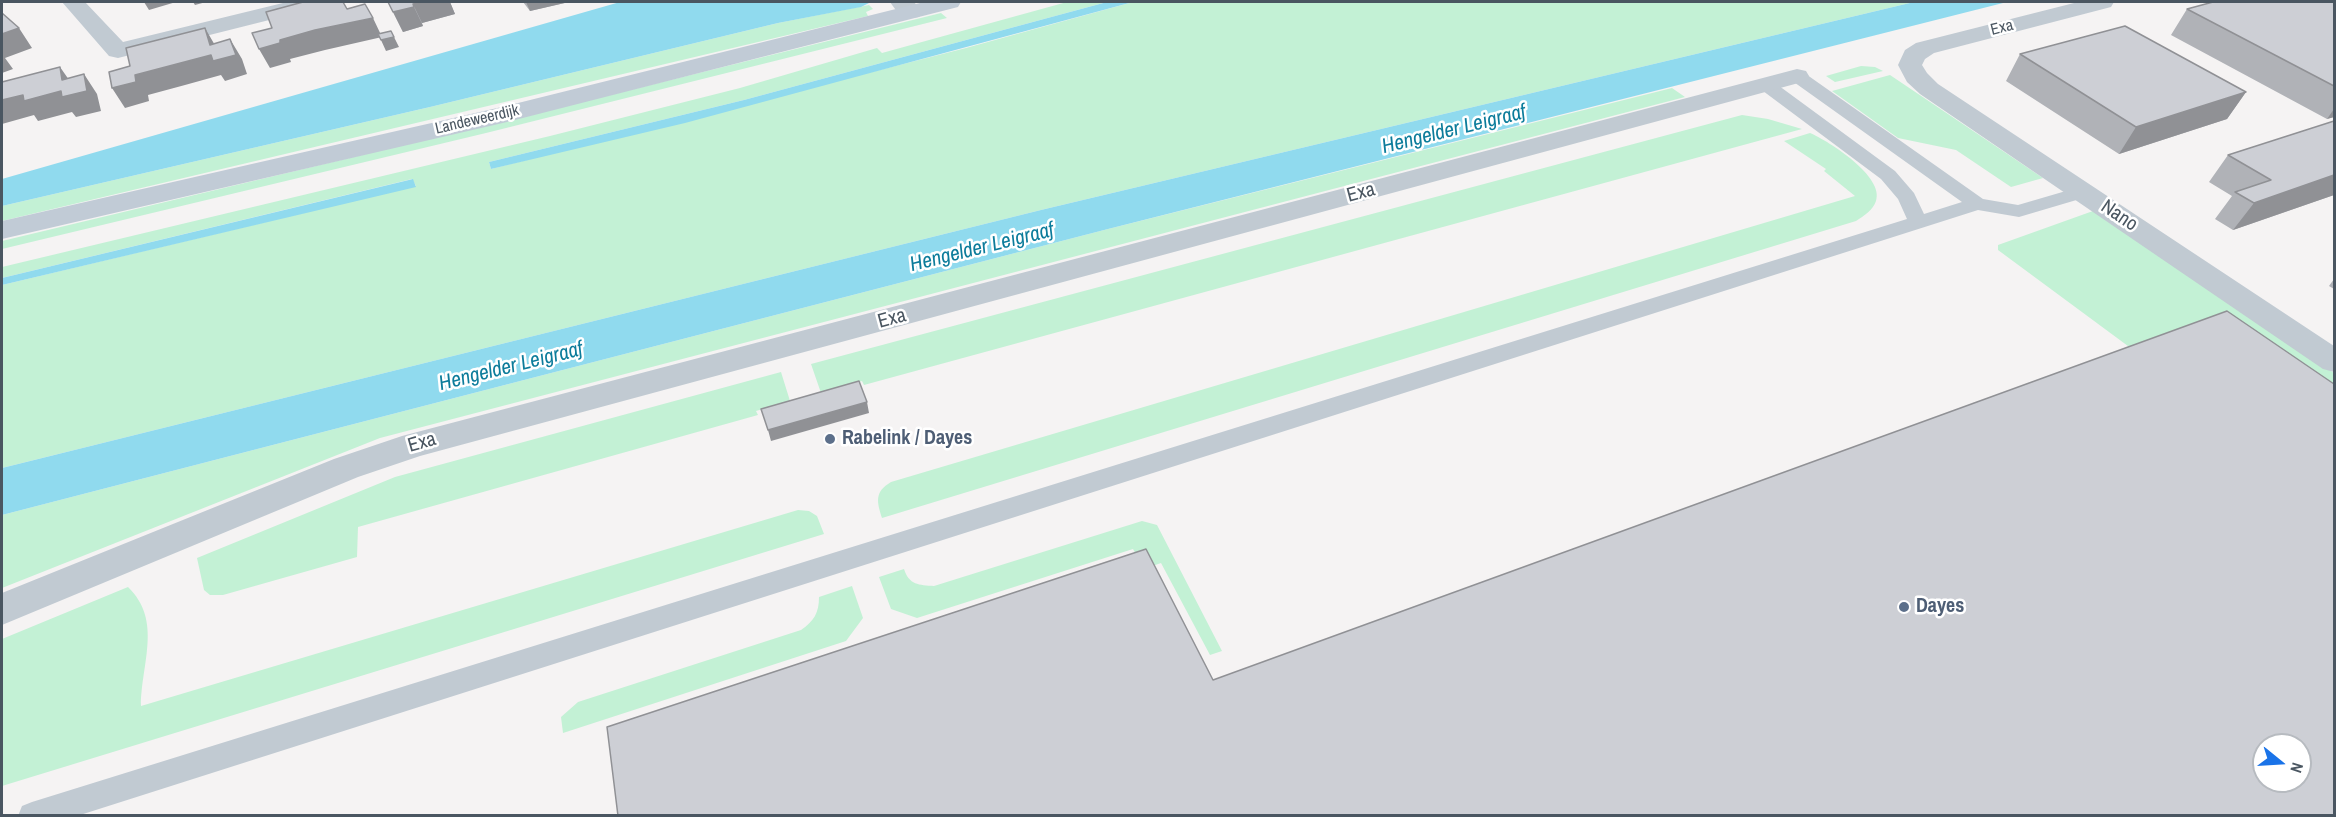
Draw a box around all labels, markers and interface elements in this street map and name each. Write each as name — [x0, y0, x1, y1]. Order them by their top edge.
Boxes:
street label: Exa — [1989, 16, 2015, 40]
water label: Hengelder Leigraaf — [1379, 100, 1529, 160]
street label: Landeweerdijk — [433, 101, 521, 139]
street label: Exa — [1344, 178, 1378, 208]
street label: Nano — [2096, 195, 2142, 237]
water label: Hengelder Leigraaf — [907, 218, 1057, 278]
street label: Exa — [875, 304, 909, 334]
water label: Hengelder Leigraaf — [436, 337, 586, 397]
place label: Rabelink / Dayes — [842, 427, 972, 451]
street label: Exa — [405, 428, 439, 458]
marker: Rabelink / Dayes — [823, 432, 837, 446]
place label: Dayes — [1916, 595, 1964, 619]
marker: Dayes — [1897, 600, 1911, 614]
north arrow — [2252, 733, 2312, 793]
text: N — [2285, 760, 2309, 776]

